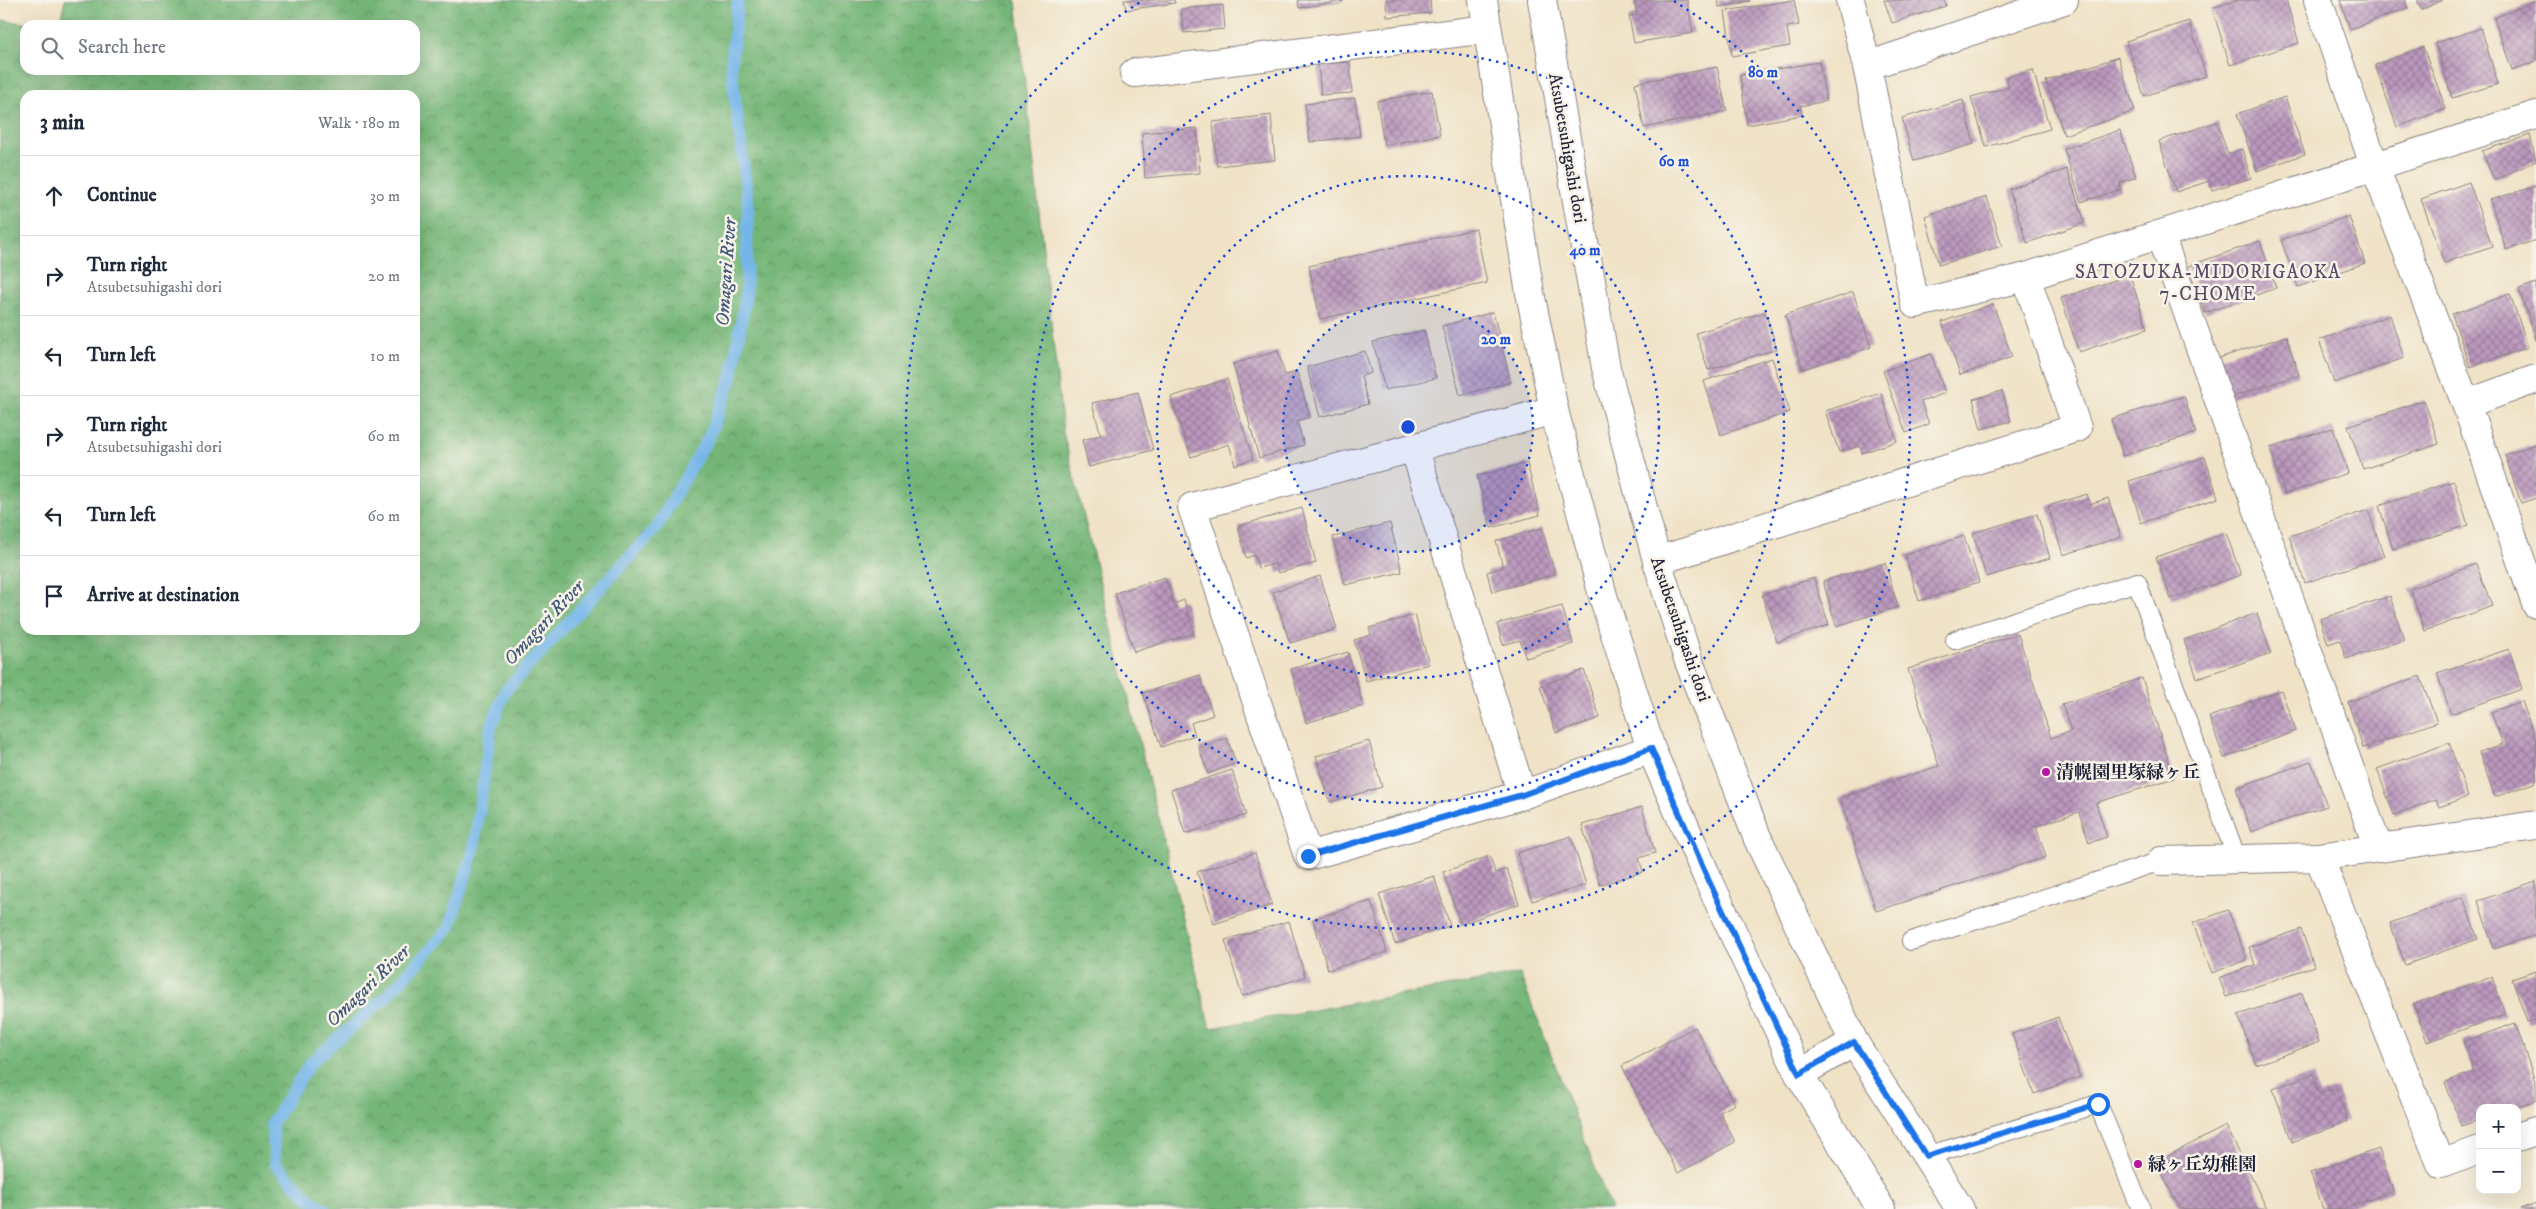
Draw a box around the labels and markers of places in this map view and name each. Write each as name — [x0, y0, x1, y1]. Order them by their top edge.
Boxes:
centre of rings — [1399, 418, 1417, 436]
place label: 清幌園里塚緑ヶ丘 — [2056, 762, 2200, 784]
marker: 清幌園里塚緑ヶ丘 — [2040, 766, 2052, 778]
place label: 緑ヶ丘幼稚園 — [2148, 1154, 2256, 1176]
marker: 緑ヶ丘幼稚園 — [2132, 1158, 2144, 1170]

